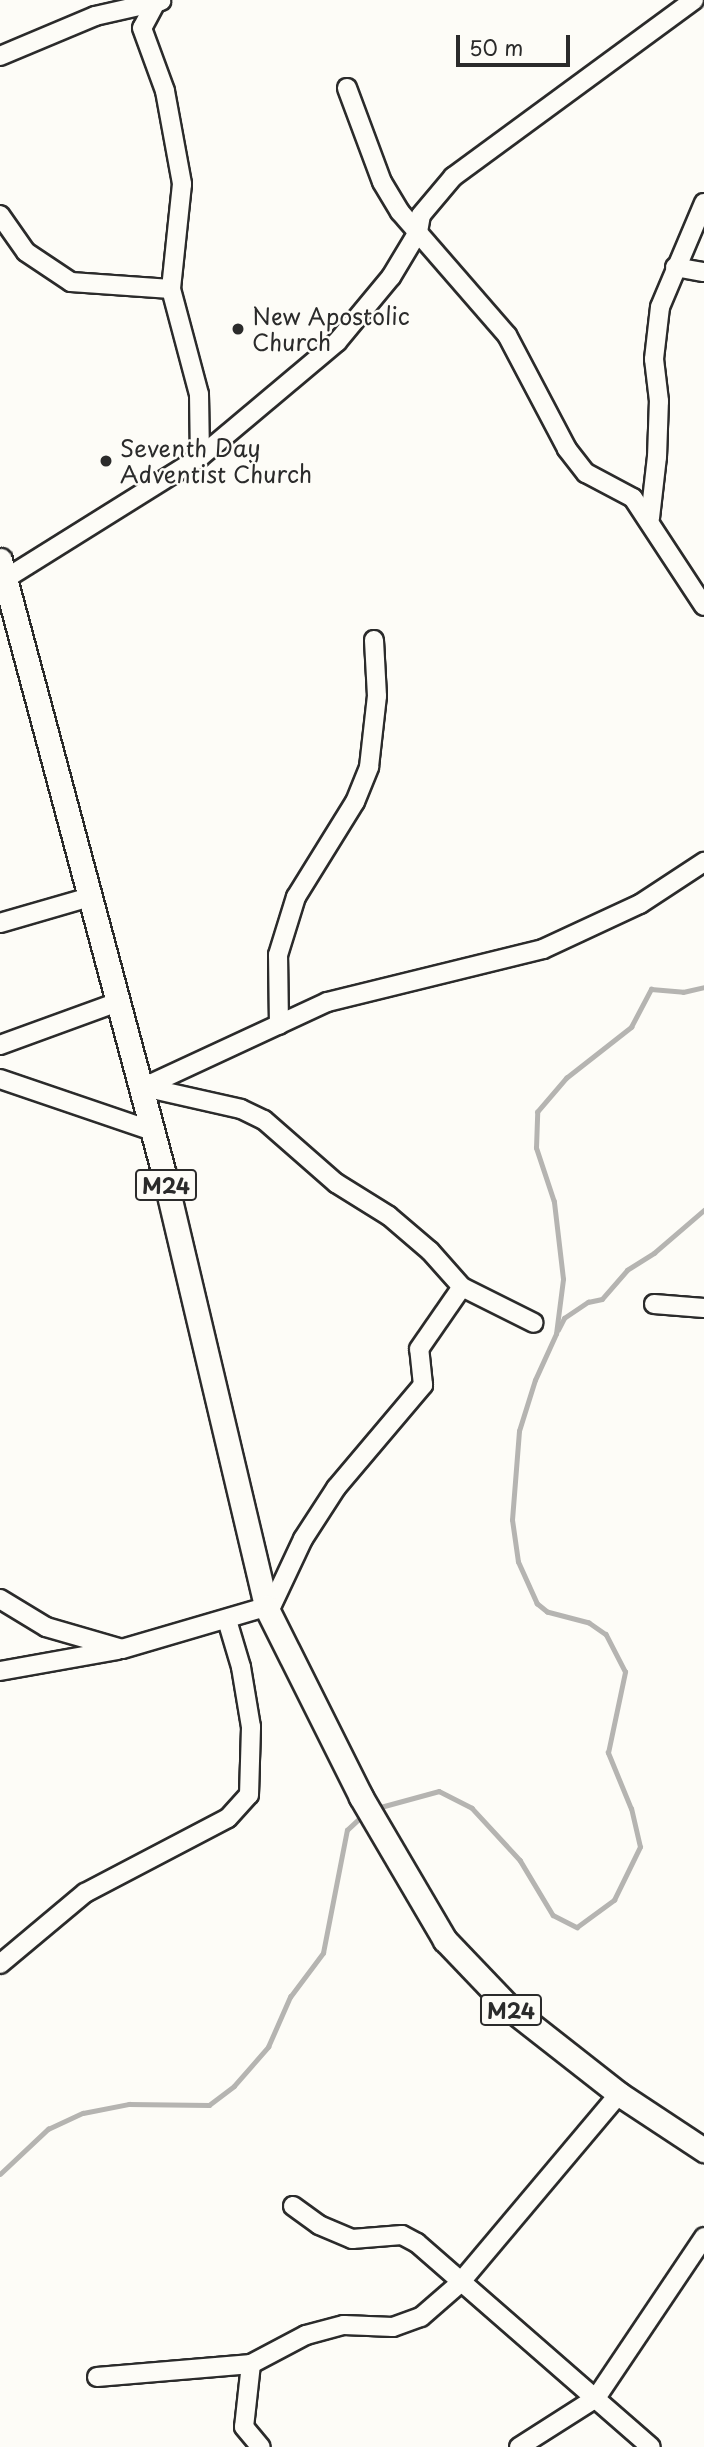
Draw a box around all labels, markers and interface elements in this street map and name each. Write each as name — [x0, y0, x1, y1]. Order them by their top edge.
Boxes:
scale bar — [459, 21, 573, 65]
text: 50 m — [469, 31, 523, 63]
place label: New Apostolic Church — [252, 302, 410, 356]
marker: New Apostolic Church — [230, 321, 246, 337]
place label: Seventh Day Adventist Church — [120, 434, 312, 488]
marker: Seventh Day Adventist Church — [98, 453, 114, 469]
road number: M24 — [134, 1168, 198, 1202]
road number: M24 — [480, 1993, 542, 2028]

